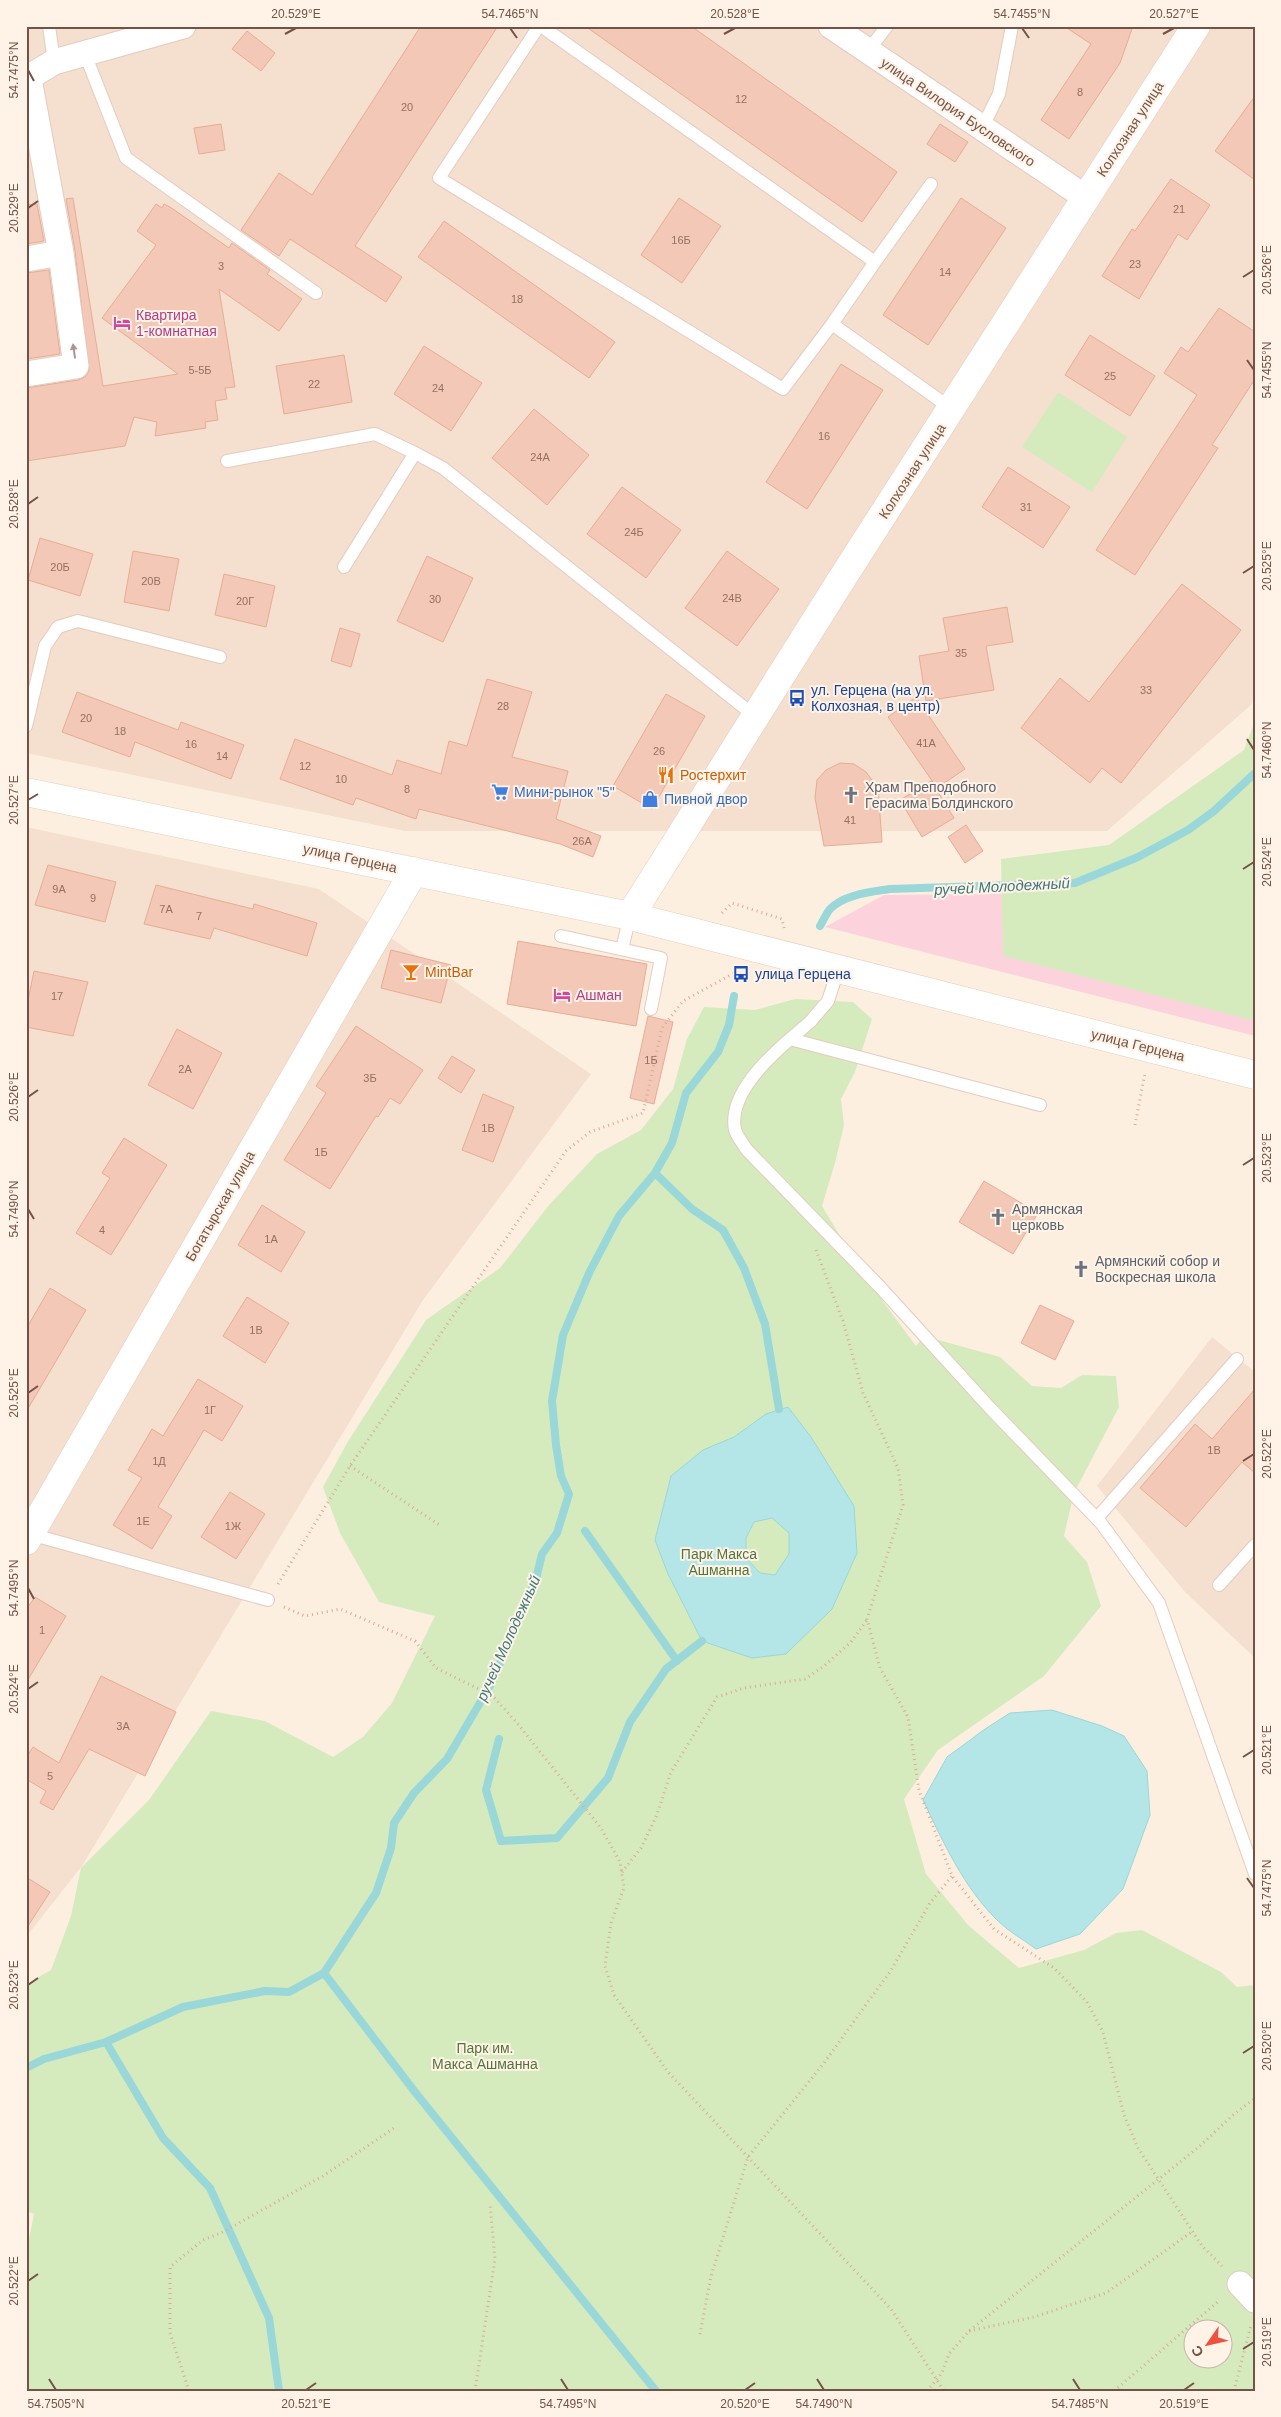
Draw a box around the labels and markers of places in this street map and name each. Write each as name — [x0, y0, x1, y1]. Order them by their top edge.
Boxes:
place label: Квартира 1-комнатная — [136, 307, 217, 339]
hotel icon: Квартира 1-комнатная — [112, 313, 132, 333]
place label: ул. Герцена (на ул. Колхозная, в центр) — [811, 682, 940, 714]
bus stop icon: ул. Герцена (на ул. Колхозная, в центр) — [787, 688, 807, 708]
restaurant icon: Ростерхит — [656, 765, 676, 785]
place label: Ростерхит — [680, 767, 747, 783]
place label: Храм Преподобного Герасима Болдинского — [865, 779, 1014, 811]
supermarket icon: Мини-рынок "5" — [490, 782, 510, 802]
place label: Мини-рынок "5" — [514, 784, 615, 800]
church icon: Храм Преподобного Герасима Болдинского — [841, 785, 861, 805]
shop icon: Пивной двор — [640, 789, 660, 809]
place label: Пивной двор — [664, 791, 748, 807]
bar icon: MintBar — [401, 962, 421, 982]
place label: MintBar — [425, 964, 474, 980]
bus stop icon: улица Герцена — [731, 964, 751, 984]
place label: улица Герцена — [755, 966, 851, 982]
hotel icon: Ашман — [552, 985, 572, 1005]
place label: Ашман — [576, 987, 622, 1003]
place label: Армянская церковь — [1012, 1201, 1083, 1233]
church icon: Армянская церковь — [988, 1207, 1008, 1227]
place label: Армянский собор и Воскресная школа — [1095, 1253, 1220, 1285]
church icon: Армянский собор и Воскресная школа — [1071, 1259, 1091, 1279]

